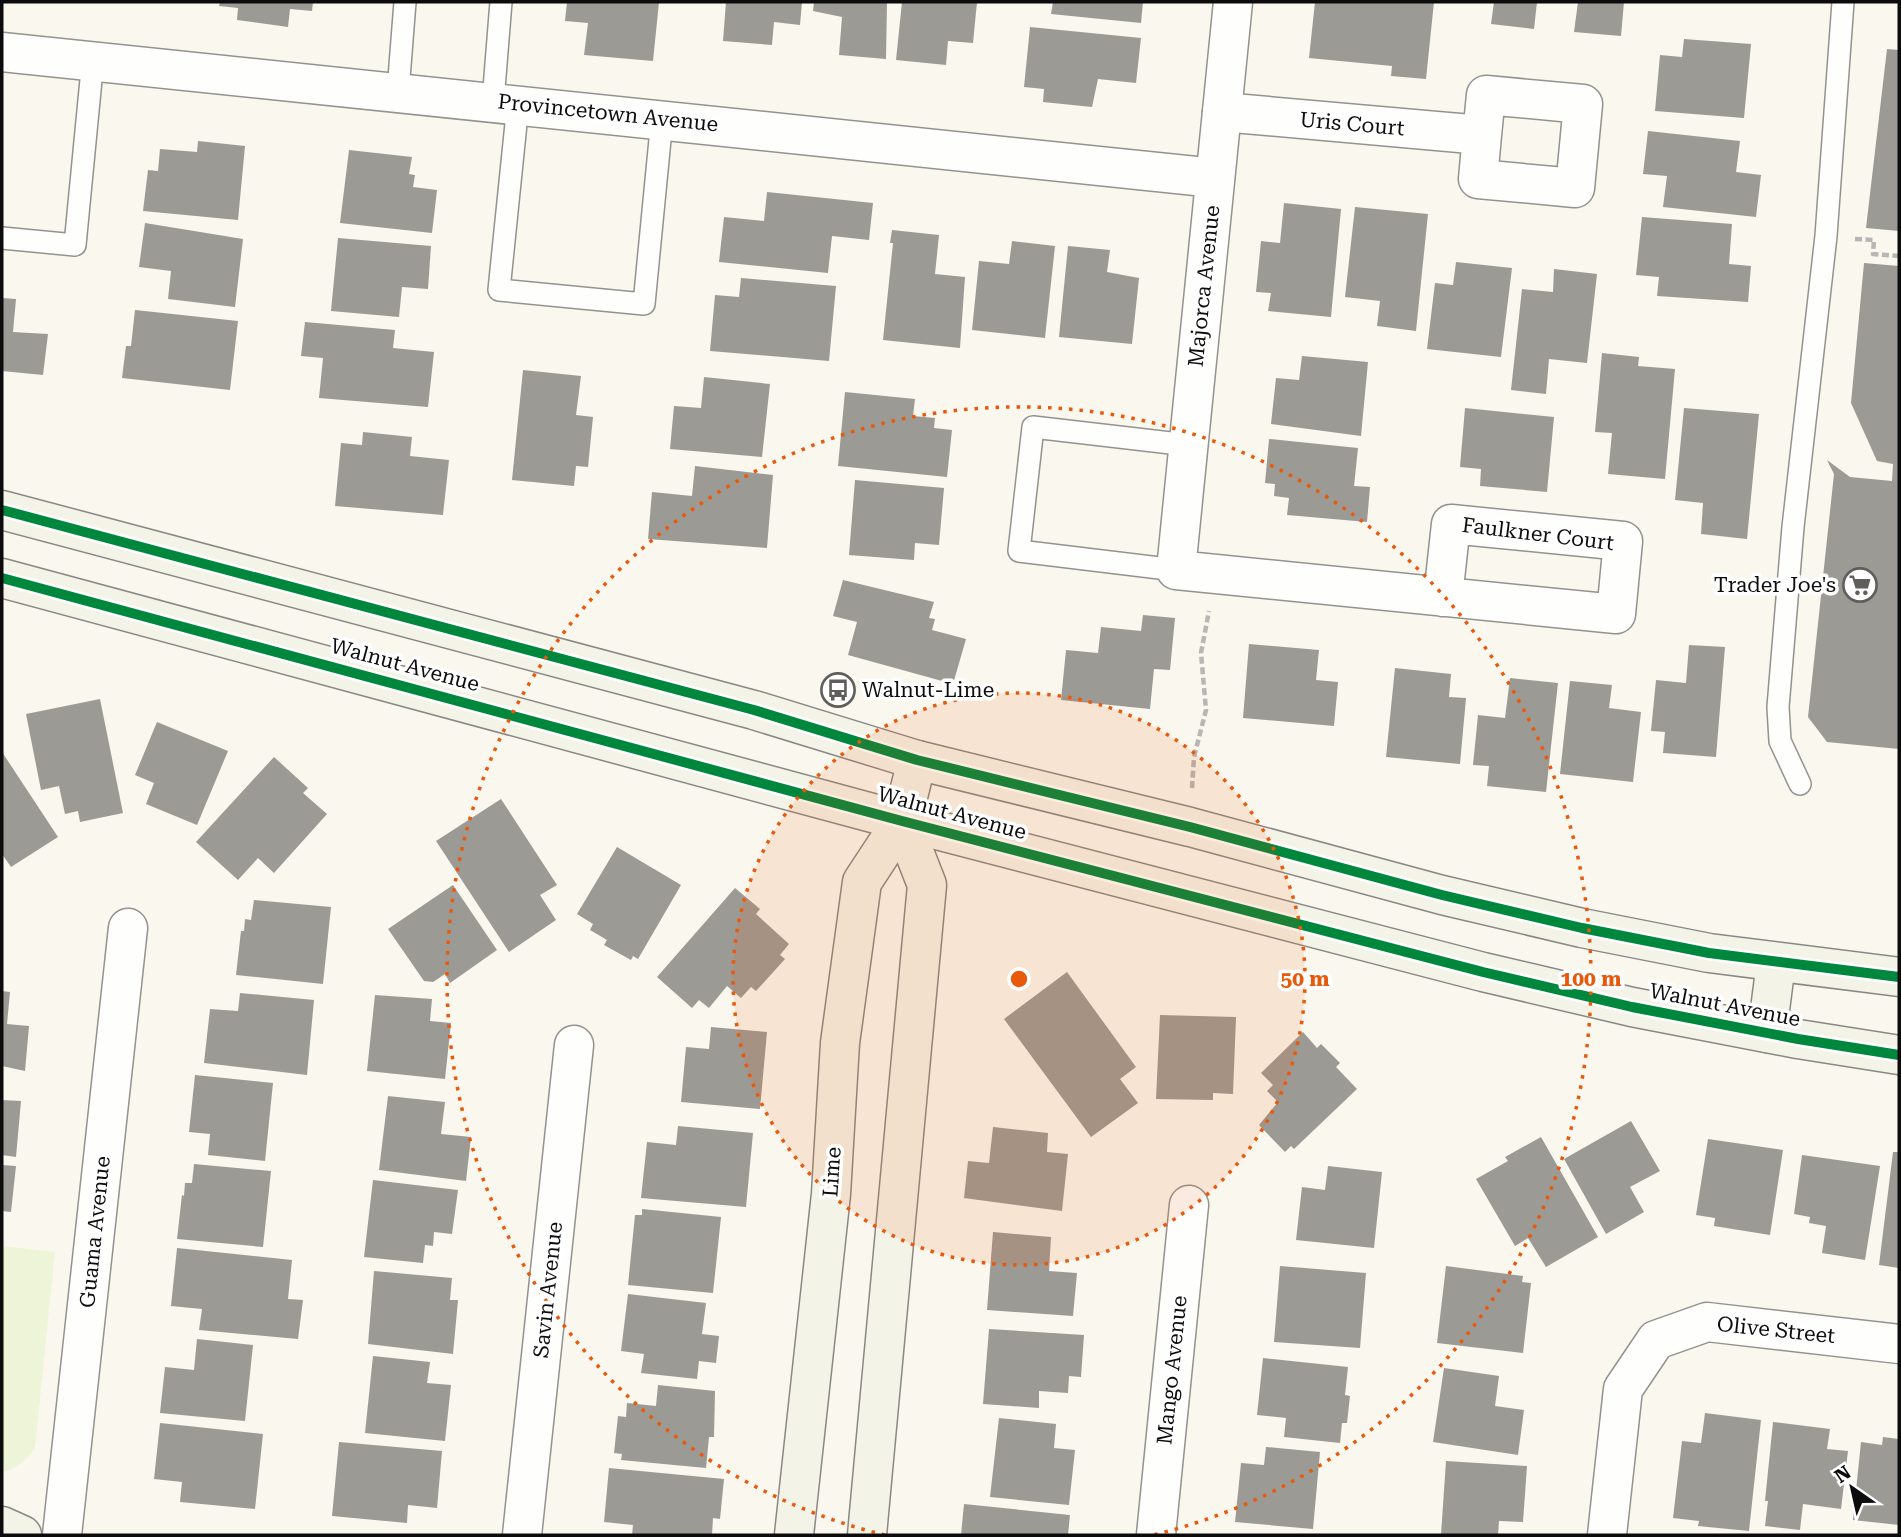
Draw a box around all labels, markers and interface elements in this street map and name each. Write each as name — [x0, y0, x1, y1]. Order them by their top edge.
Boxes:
street label: Provincetown Avenue — [496, 89, 720, 137]
street label: Uris Court — [1299, 107, 1406, 141]
street label: Majorca Avenue — [1184, 204, 1224, 368]
street label: Faulkner Court — [1461, 513, 1615, 555]
supermarket icon: Trader Joe's — [1841, 566, 1879, 604]
place label: Trader Joe's — [1714, 573, 1836, 597]
street label: Walnut Avenue — [328, 634, 482, 696]
bus stop icon: Walnut-Lime — [819, 671, 857, 709]
place label: Walnut-Lime — [862, 678, 994, 702]
street label: Walnut Avenue — [875, 782, 1029, 844]
centre of rings — [1007, 967, 1031, 991]
text: 50 m — [1280, 967, 1330, 991]
text: 100 m — [1561, 967, 1621, 991]
street label: Walnut Avenue — [1648, 979, 1802, 1031]
street label: Lime — [818, 1146, 846, 1198]
street label: Guama Avenue — [75, 1155, 115, 1309]
street label: Savin Avenue — [529, 1221, 567, 1359]
street label: Mango Avenue — [1152, 1294, 1192, 1446]
street label: Olive Street — [1716, 1312, 1836, 1348]
north arrow — [1817, 1453, 1887, 1523]
text: N — [1830, 1460, 1856, 1488]

